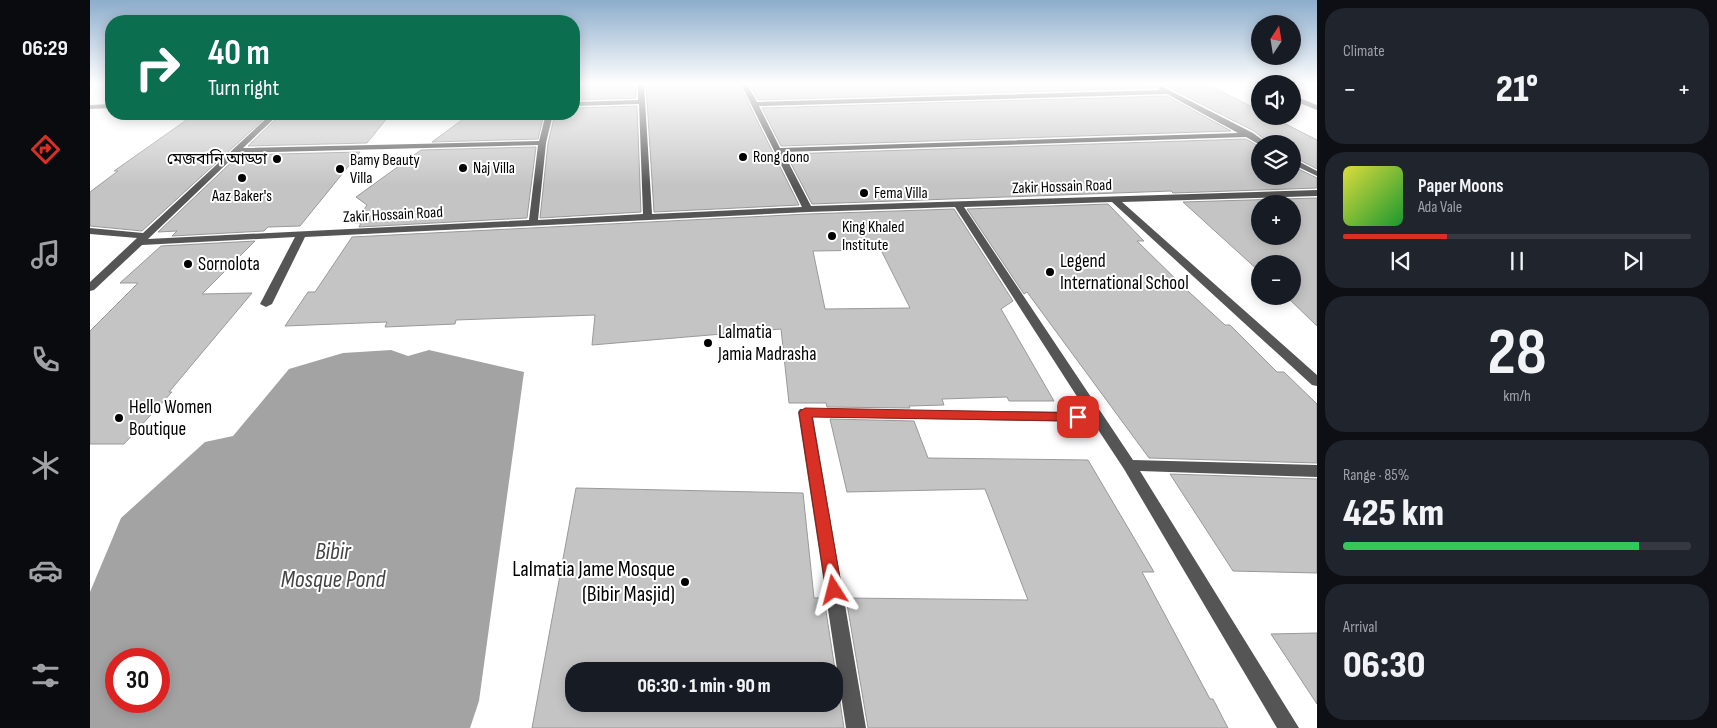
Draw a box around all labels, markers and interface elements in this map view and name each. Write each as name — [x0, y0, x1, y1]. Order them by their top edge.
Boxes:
north arrow — [1251, 15, 1301, 65]
map controls — [1251, 15, 1301, 305]
text: 40 m — [208, 32, 270, 75]
text: 06:29 — [22, 35, 68, 62]
icon: right — [125, 35, 190, 100]
text: Climate — [1343, 42, 1385, 61]
text: 21° — [1496, 67, 1538, 112]
text: − — [1343, 73, 1357, 106]
text: + — [1677, 73, 1691, 106]
text: Turn right — [208, 75, 279, 102]
button: sound — [1251, 75, 1301, 125]
icon: directions — [28, 132, 63, 167]
button: layers — [1251, 135, 1301, 185]
place label: Rong dono — [753, 148, 809, 167]
place label: মেজবানি আড্ডা — [167, 149, 268, 169]
place label: Bamy Beauty Villa — [350, 151, 420, 188]
marker: Rong dono — [737, 151, 749, 163]
marker: মেজবানি আড্ডা — [271, 153, 283, 165]
place label: Naj Villa — [473, 159, 515, 178]
marker: Naj Villa — [457, 162, 469, 174]
marker: Bamy Beauty Villa — [334, 163, 346, 175]
marker: Aaz Baker's — [236, 172, 248, 184]
text: Paper Moons — [1418, 175, 1504, 198]
street label: Zakir Hossain Road — [1012, 176, 1112, 198]
place label: Fema Villa — [874, 184, 928, 203]
place label: Aaz Baker's — [211, 187, 272, 206]
marker: Fema Villa — [858, 187, 870, 199]
button: + — [1251, 195, 1301, 245]
text: Ada Vale — [1418, 198, 1462, 217]
street label: Zakir Hossain Road — [343, 203, 443, 227]
place label: King Khaled Institute — [842, 218, 904, 255]
marker: King Khaled Institute — [826, 230, 838, 242]
icon: music — [28, 237, 63, 272]
icon: previous — [1387, 247, 1415, 275]
icon: pause — [1503, 247, 1531, 275]
icon: next — [1619, 247, 1647, 275]
place label: Legend International School — [1060, 250, 1189, 295]
place label: Sornolota — [198, 253, 260, 276]
button: − — [1251, 255, 1301, 305]
marker: Sornolota — [182, 258, 194, 270]
marker: Legend International School — [1044, 266, 1056, 278]
text: 28 — [1487, 315, 1547, 393]
place label: Lalmatia Jamia Madrasha — [717, 321, 817, 366]
marker: Lalmatia Jamia Madrasha — [702, 337, 714, 349]
icon: phone — [28, 342, 63, 377]
text: km/h — [1503, 387, 1531, 406]
place label: Hello Women Boutique — [129, 396, 212, 441]
pin — [1057, 396, 1099, 438]
icon: arrive — [1064, 403, 1092, 431]
marker: Hello Women Boutique — [113, 412, 125, 424]
icon: climate — [28, 448, 63, 483]
text: Range · 85% — [1343, 466, 1409, 485]
text: 425 km — [1343, 491, 1444, 536]
water label: Bibir Mosque Pond — [281, 537, 386, 594]
icon: car — [28, 553, 63, 588]
place label: Lalmatia Jame Mosque (Bibir Masjid) — [512, 556, 675, 608]
position arrow — [807, 563, 859, 615]
marker: Lalmatia Jame Mosque (Bibir Masjid) — [679, 576, 691, 588]
text: Arrival — [1343, 618, 1377, 637]
text: 06:30 — [1343, 643, 1425, 688]
speed limit sign: 30 — [105, 648, 170, 713]
icon: filters — [28, 658, 63, 693]
text: 06:30 · 1 min · 90 m — [637, 675, 771, 698]

